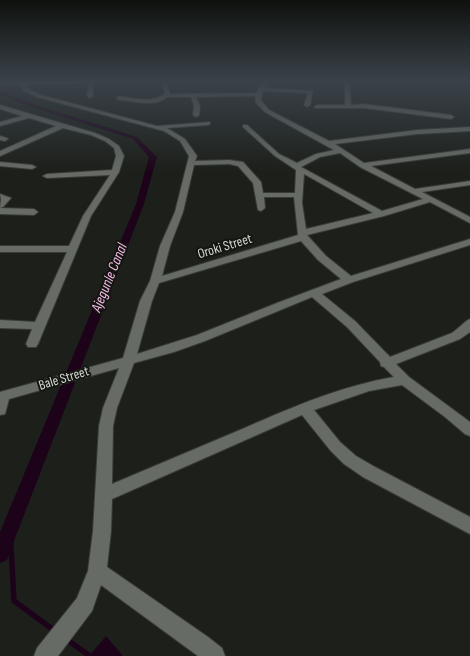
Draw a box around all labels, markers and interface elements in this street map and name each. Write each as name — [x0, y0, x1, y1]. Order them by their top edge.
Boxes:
street label: Oroki Street — [196, 231, 254, 263]
water label: Ajegunle Canal — [88, 241, 132, 315]
street label: Bale Street — [37, 363, 91, 395]

